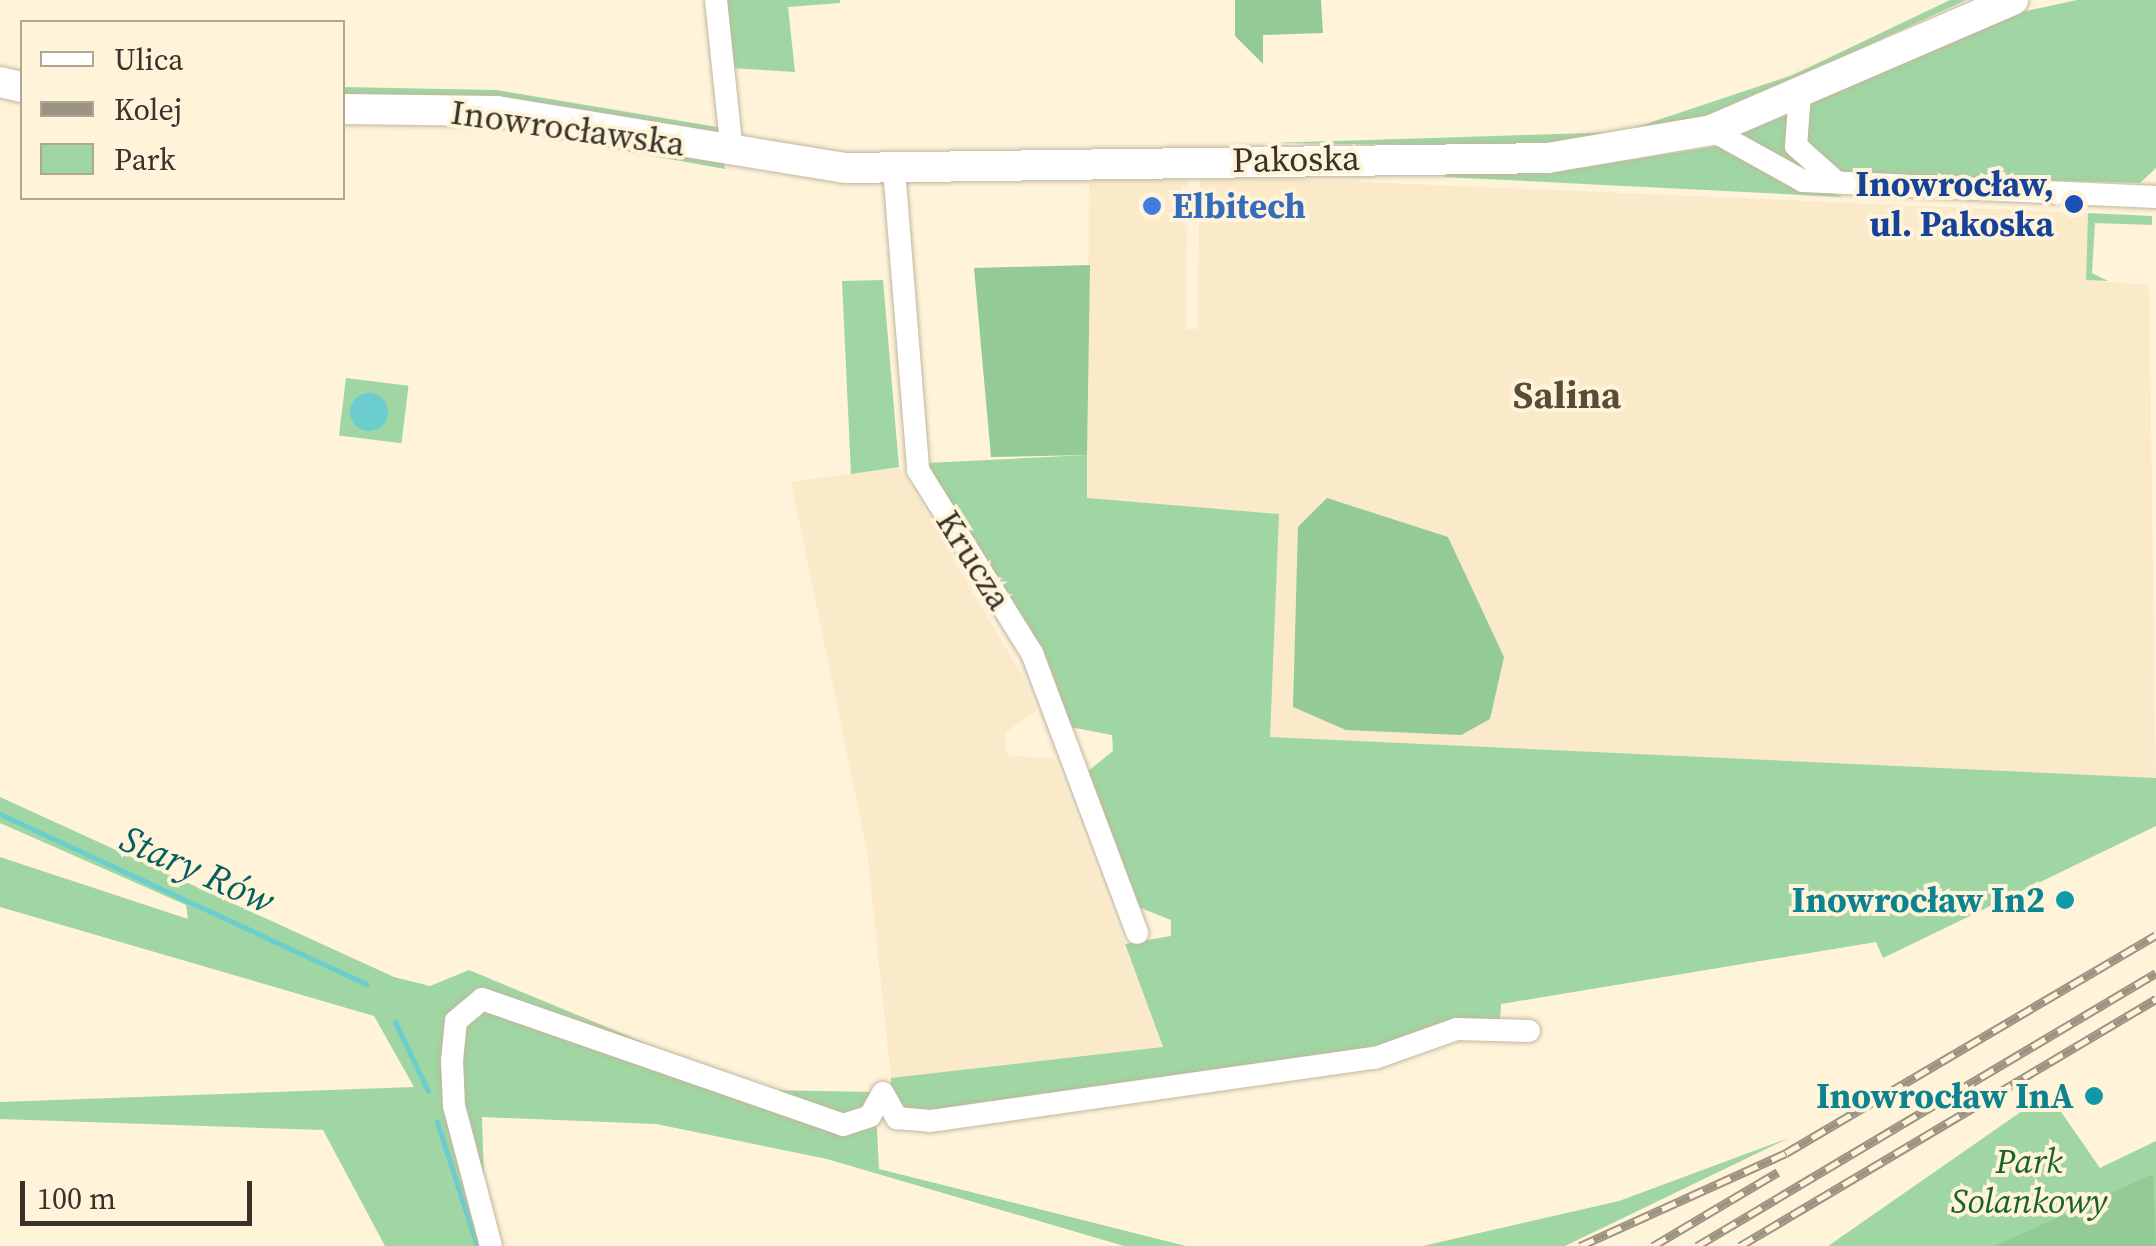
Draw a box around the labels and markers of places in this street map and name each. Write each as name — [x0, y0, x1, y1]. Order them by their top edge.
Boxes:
place label: Inowrocław, ul. Pakoska — [1856, 163, 2054, 245]
place label: Elbitech — [1172, 185, 1306, 227]
marker: Inowrocław, ul. Pakoska — [2063, 193, 2085, 215]
marker: Elbitech — [1141, 195, 1163, 217]
place label: Inowrocław In2 — [1792, 879, 2045, 921]
marker: Inowrocław In2 — [2054, 889, 2076, 911]
place label: Inowrocław InA — [1816, 1075, 2074, 1117]
marker: Inowrocław InA — [2083, 1085, 2105, 1107]

